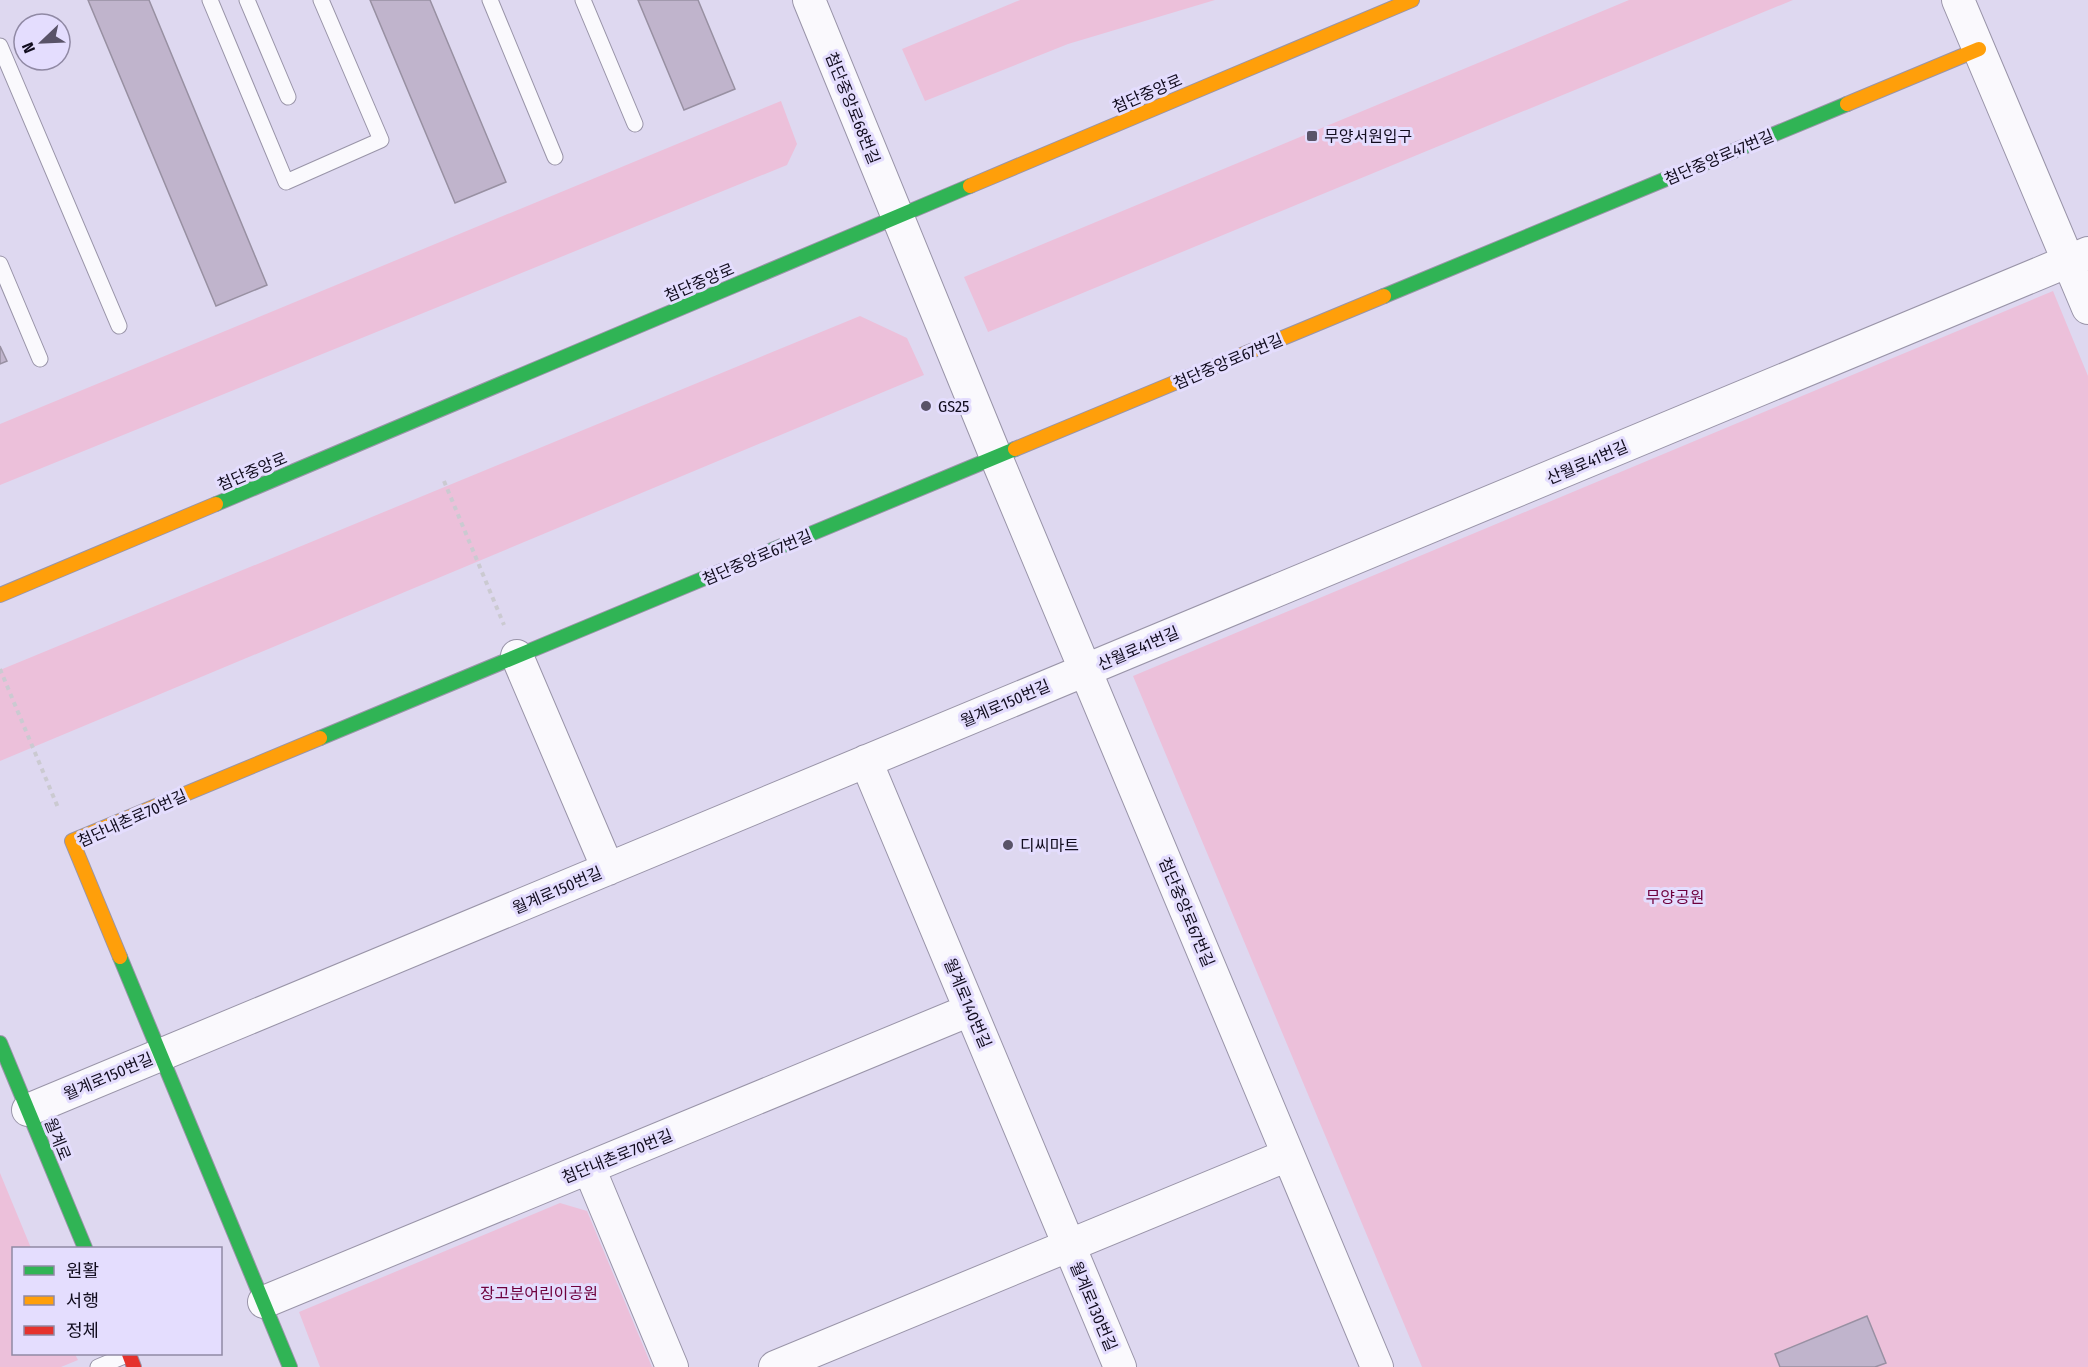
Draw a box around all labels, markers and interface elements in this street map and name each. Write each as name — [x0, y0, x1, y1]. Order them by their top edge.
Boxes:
north arrow — [12, 12, 72, 72]
text: N — [18, 40, 39, 56]
street label: 첨단중앙로68번길 — [821, 49, 884, 167]
street label: 첨단중앙로 — [1110, 70, 1185, 117]
street label: 첨단중앙로47번길 — [1662, 126, 1777, 189]
place label: 무양서원입구 — [1324, 127, 1412, 146]
marker: 무양서원입구 — [1305, 129, 1319, 143]
street label: 첨단중앙로 — [662, 259, 737, 306]
street label: 첨단중앙로67번길 — [1171, 330, 1286, 393]
place label: GS25 — [938, 397, 969, 416]
marker: GS25 — [919, 399, 933, 413]
street label: 산월로41번길 — [1544, 437, 1631, 488]
street label: 첨단중앙로 — [215, 448, 290, 495]
street label: 첨단중앙로67번길 — [700, 526, 815, 589]
street label: 산월로41번길 — [1095, 623, 1182, 674]
street label: 월계로150번길 — [958, 676, 1053, 731]
street label: 첨단내촌로70번길 — [75, 786, 190, 851]
place label: 디씨마트 — [1020, 836, 1079, 855]
marker: 디씨마트 — [1001, 838, 1015, 852]
street label: 첨단중앙로67번길 — [1155, 855, 1218, 970]
street label: 월계로150번길 — [510, 863, 605, 918]
park label: 무양공원 — [1646, 888, 1704, 907]
street label: 월계로140번길 — [940, 955, 995, 1051]
street label: 월계로150번길 — [61, 1049, 156, 1104]
street label: 월계로 — [40, 1115, 75, 1163]
street label: 첨단내촌로70번길 — [559, 1126, 675, 1187]
legend — [12, 1247, 222, 1355]
street label: 월계로130번길 — [1066, 1259, 1121, 1354]
text: 원활 — [66, 1260, 99, 1282]
park label: 장고분어린이공원 — [480, 1284, 598, 1303]
text: 서행 — [66, 1290, 99, 1312]
text: 정체 — [66, 1320, 99, 1342]

